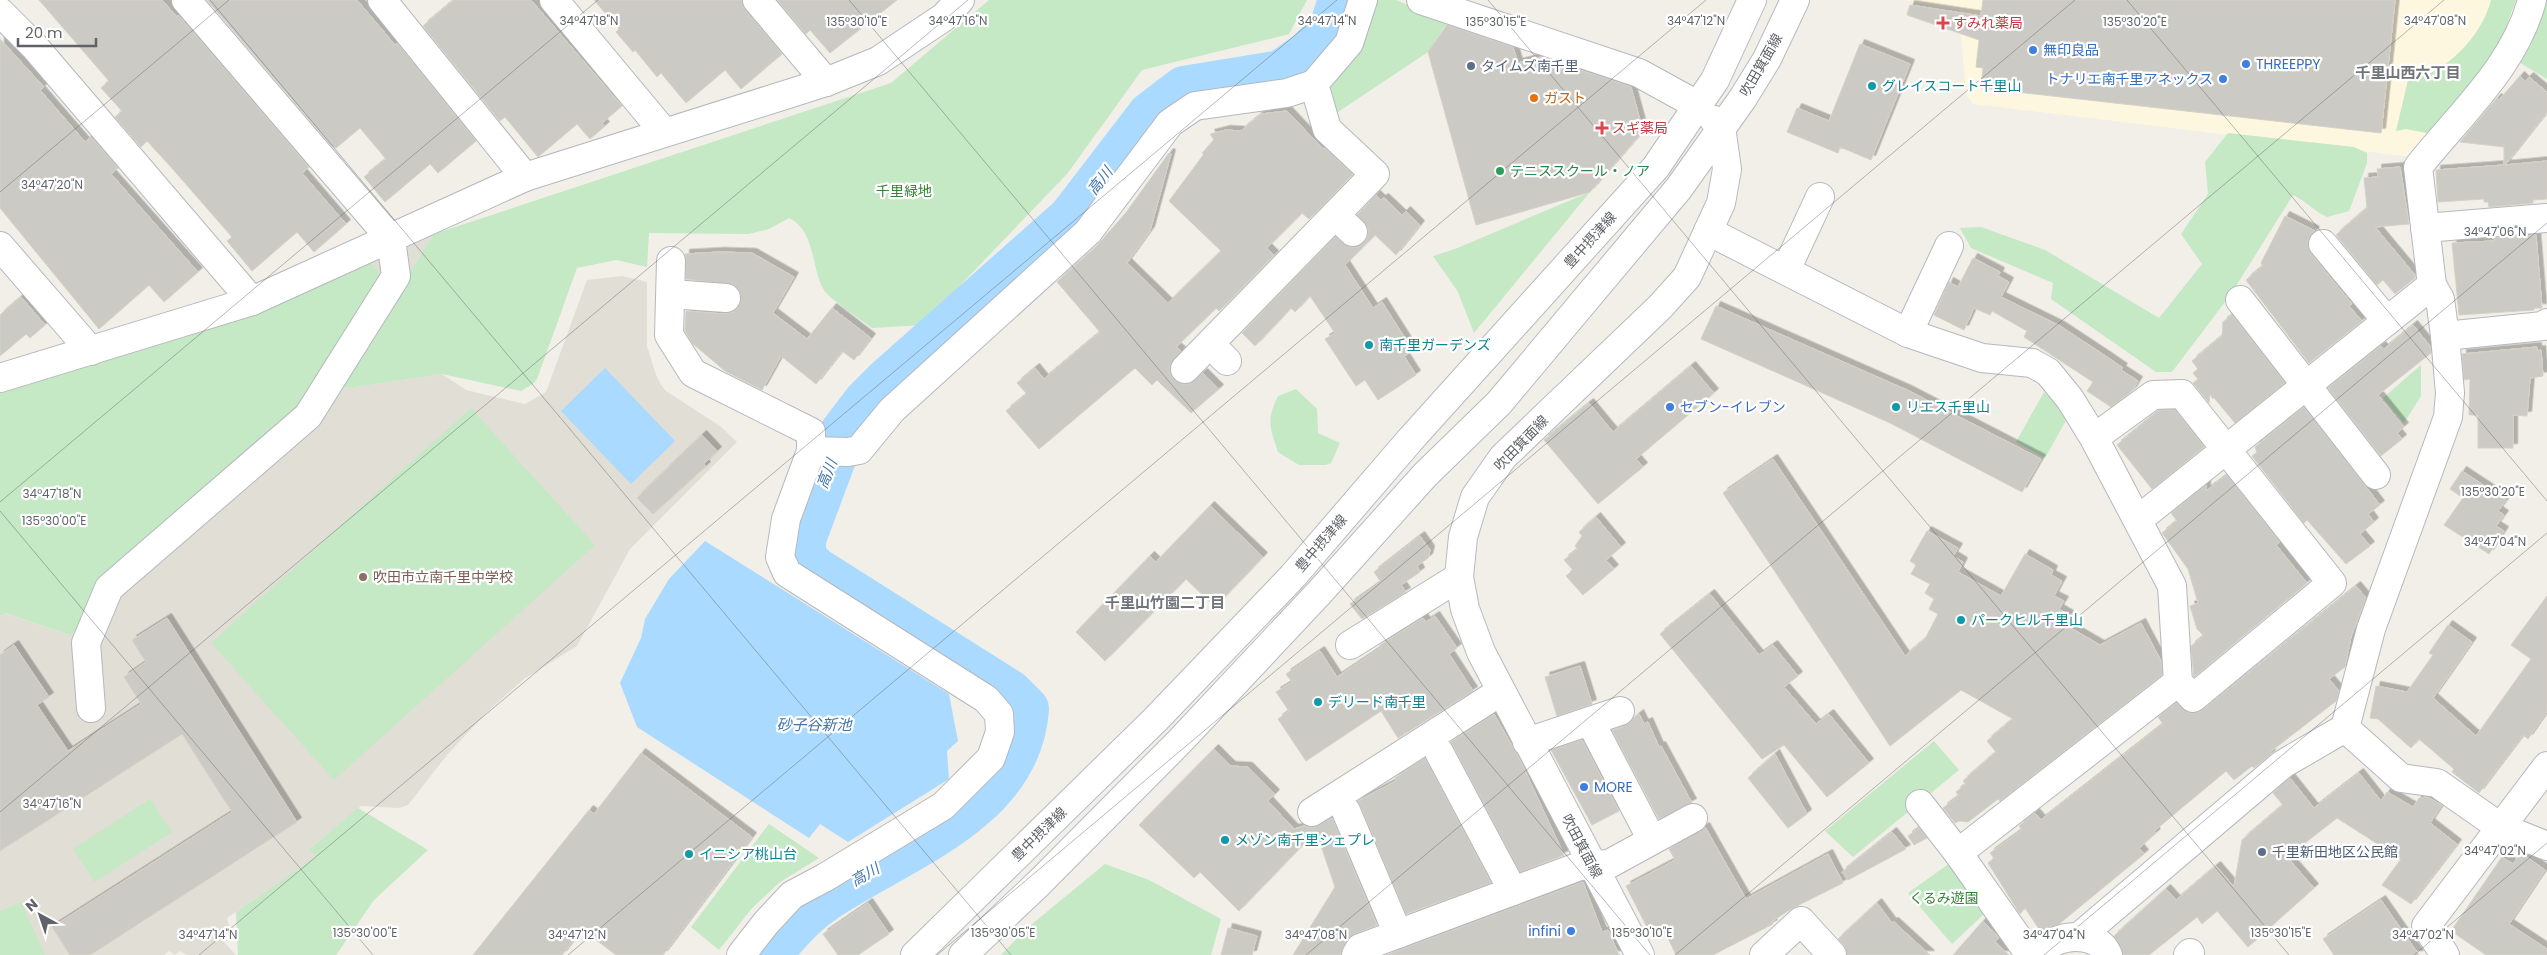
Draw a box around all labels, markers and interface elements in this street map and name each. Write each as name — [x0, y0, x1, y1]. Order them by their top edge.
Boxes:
text: 34°47'18"N — [560, 12, 618, 29]
text: 34°47'16"N — [929, 12, 987, 29]
text: 34°47'14"N — [1298, 12, 1356, 29]
text: 34°47'12"N — [1667, 12, 1725, 29]
text: 34°47'08"N — [2404, 12, 2466, 29]
text: 135°30'10"E — [827, 13, 887, 30]
text: 135°30'15"E — [1466, 13, 1526, 30]
place label: すみれ薬局 — [1953, 13, 2023, 33]
text: 135°30'20"E — [2103, 13, 2167, 30]
scale bar — [18, 15, 95, 47]
marker: すみれ薬局 — [1937, 17, 1949, 29]
text: 20 m — [25, 22, 63, 43]
street label: 吹田箕面線 — [1735, 30, 1787, 100]
place label: 無印良品 — [2043, 40, 2099, 60]
marker: 無印良品 — [2027, 44, 2039, 56]
place label: THREEPPY — [2256, 54, 2321, 74]
place label: タイムズ南千里 — [1481, 56, 1579, 76]
marker: THREEPPY — [2240, 58, 2252, 70]
marker: タイムズ南千里 — [1465, 60, 1477, 72]
district label: 千里山西六丁目 — [2355, 62, 2461, 83]
place label: トナリエ南千里アネックス — [2045, 69, 2213, 89]
marker: トナリエ南千里アネックス — [2217, 73, 2229, 85]
place label: グレイスコート千里山 — [1882, 76, 2022, 96]
marker: グレイスコート千里山 — [1866, 80, 1878, 92]
place label: ガスト — [1544, 88, 1586, 108]
marker: ガスト — [1528, 92, 1540, 104]
place label: スギ薬局 — [1612, 118, 1668, 138]
marker: スギ薬局 — [1596, 122, 1608, 134]
water label: 高川 — [1082, 161, 1118, 199]
place label: テニススクール・ノア — [1510, 161, 1650, 181]
marker: テニススクール・ノア — [1494, 165, 1506, 177]
text: 34°47'20"N — [21, 176, 83, 193]
park label: 千里緑地 — [876, 181, 932, 201]
street label: 豊中摂津線 — [1559, 207, 1621, 273]
text: 34°47'06"N — [2464, 223, 2526, 240]
place label: 南千里ガーデンズ — [1379, 335, 1491, 355]
marker: 南千里ガーデンズ — [1363, 339, 1375, 351]
place label: セブン-イレブン — [1680, 397, 1786, 417]
place label: リエス千里山 — [1906, 397, 1990, 417]
marker: セブン-イレブン — [1664, 401, 1676, 413]
marker: リエス千里山 — [1890, 401, 1902, 413]
street label: 吹田箕面線 — [1489, 411, 1553, 475]
water label: 高川 — [811, 454, 842, 492]
text: 135°30'20"E — [2461, 483, 2525, 500]
text: 34°47'18"N — [23, 485, 81, 502]
street label: 豊中摂津線 — [1290, 510, 1352, 576]
text: 135°30'00"E — [22, 512, 86, 529]
text: 34°47'04"N — [2464, 533, 2526, 550]
place label: 吹田市立南千里中学校 — [373, 567, 513, 587]
marker: 吹田市立南千里中学校 — [357, 571, 369, 583]
district label: 千里山竹園二丁目 — [1105, 592, 1225, 613]
place label: パークヒル千里山 — [1971, 610, 2083, 630]
marker: パークヒル千里山 — [1955, 614, 1967, 626]
place label: デリード南千里 — [1328, 692, 1426, 712]
marker: デリード南千里 — [1312, 696, 1324, 708]
water label: 砂子谷新池 — [776, 714, 853, 735]
place label: MORE — [1594, 777, 1633, 797]
marker: MORE — [1578, 781, 1590, 793]
text: 34°47'16"N — [23, 795, 81, 812]
street label: 豊中摂津線 — [1007, 802, 1071, 866]
street label: 吹田箕面線 — [1557, 810, 1607, 882]
place label: メゾン南千里シェプレ — [1235, 830, 1375, 850]
marker: メゾン南千里シェプレ — [1219, 834, 1231, 846]
place label: 千里新田地区公民館 — [2272, 842, 2398, 862]
text: 34°47'02"N — [2464, 842, 2526, 859]
place label: イニシア桃山台 — [699, 844, 797, 864]
marker: 千里新田地区公民館 — [2256, 846, 2268, 858]
marker: イニシア桃山台 — [683, 848, 695, 860]
water label: 高川 — [847, 857, 885, 891]
park label: くるみ遊園 — [1909, 888, 1979, 908]
north arrow — [15, 890, 65, 940]
text: N — [21, 894, 42, 916]
place label: infini — [1528, 921, 1561, 941]
text: 135°30'00"E — [333, 924, 397, 941]
text: 135°30'05"E — [971, 924, 1035, 941]
text: 135°30'10"E — [1612, 924, 1672, 941]
text: 135°30'15"E — [2251, 924, 2311, 941]
marker: infini — [1565, 925, 1577, 937]
text: 34°47'14"N — [179, 926, 237, 943]
text: 34°47'12"N — [548, 926, 606, 943]
text: 34°47'08"N — [1285, 926, 1347, 943]
text: 34°47'04"N — [2023, 926, 2085, 943]
text: 34°47'02"N — [2392, 926, 2454, 943]

